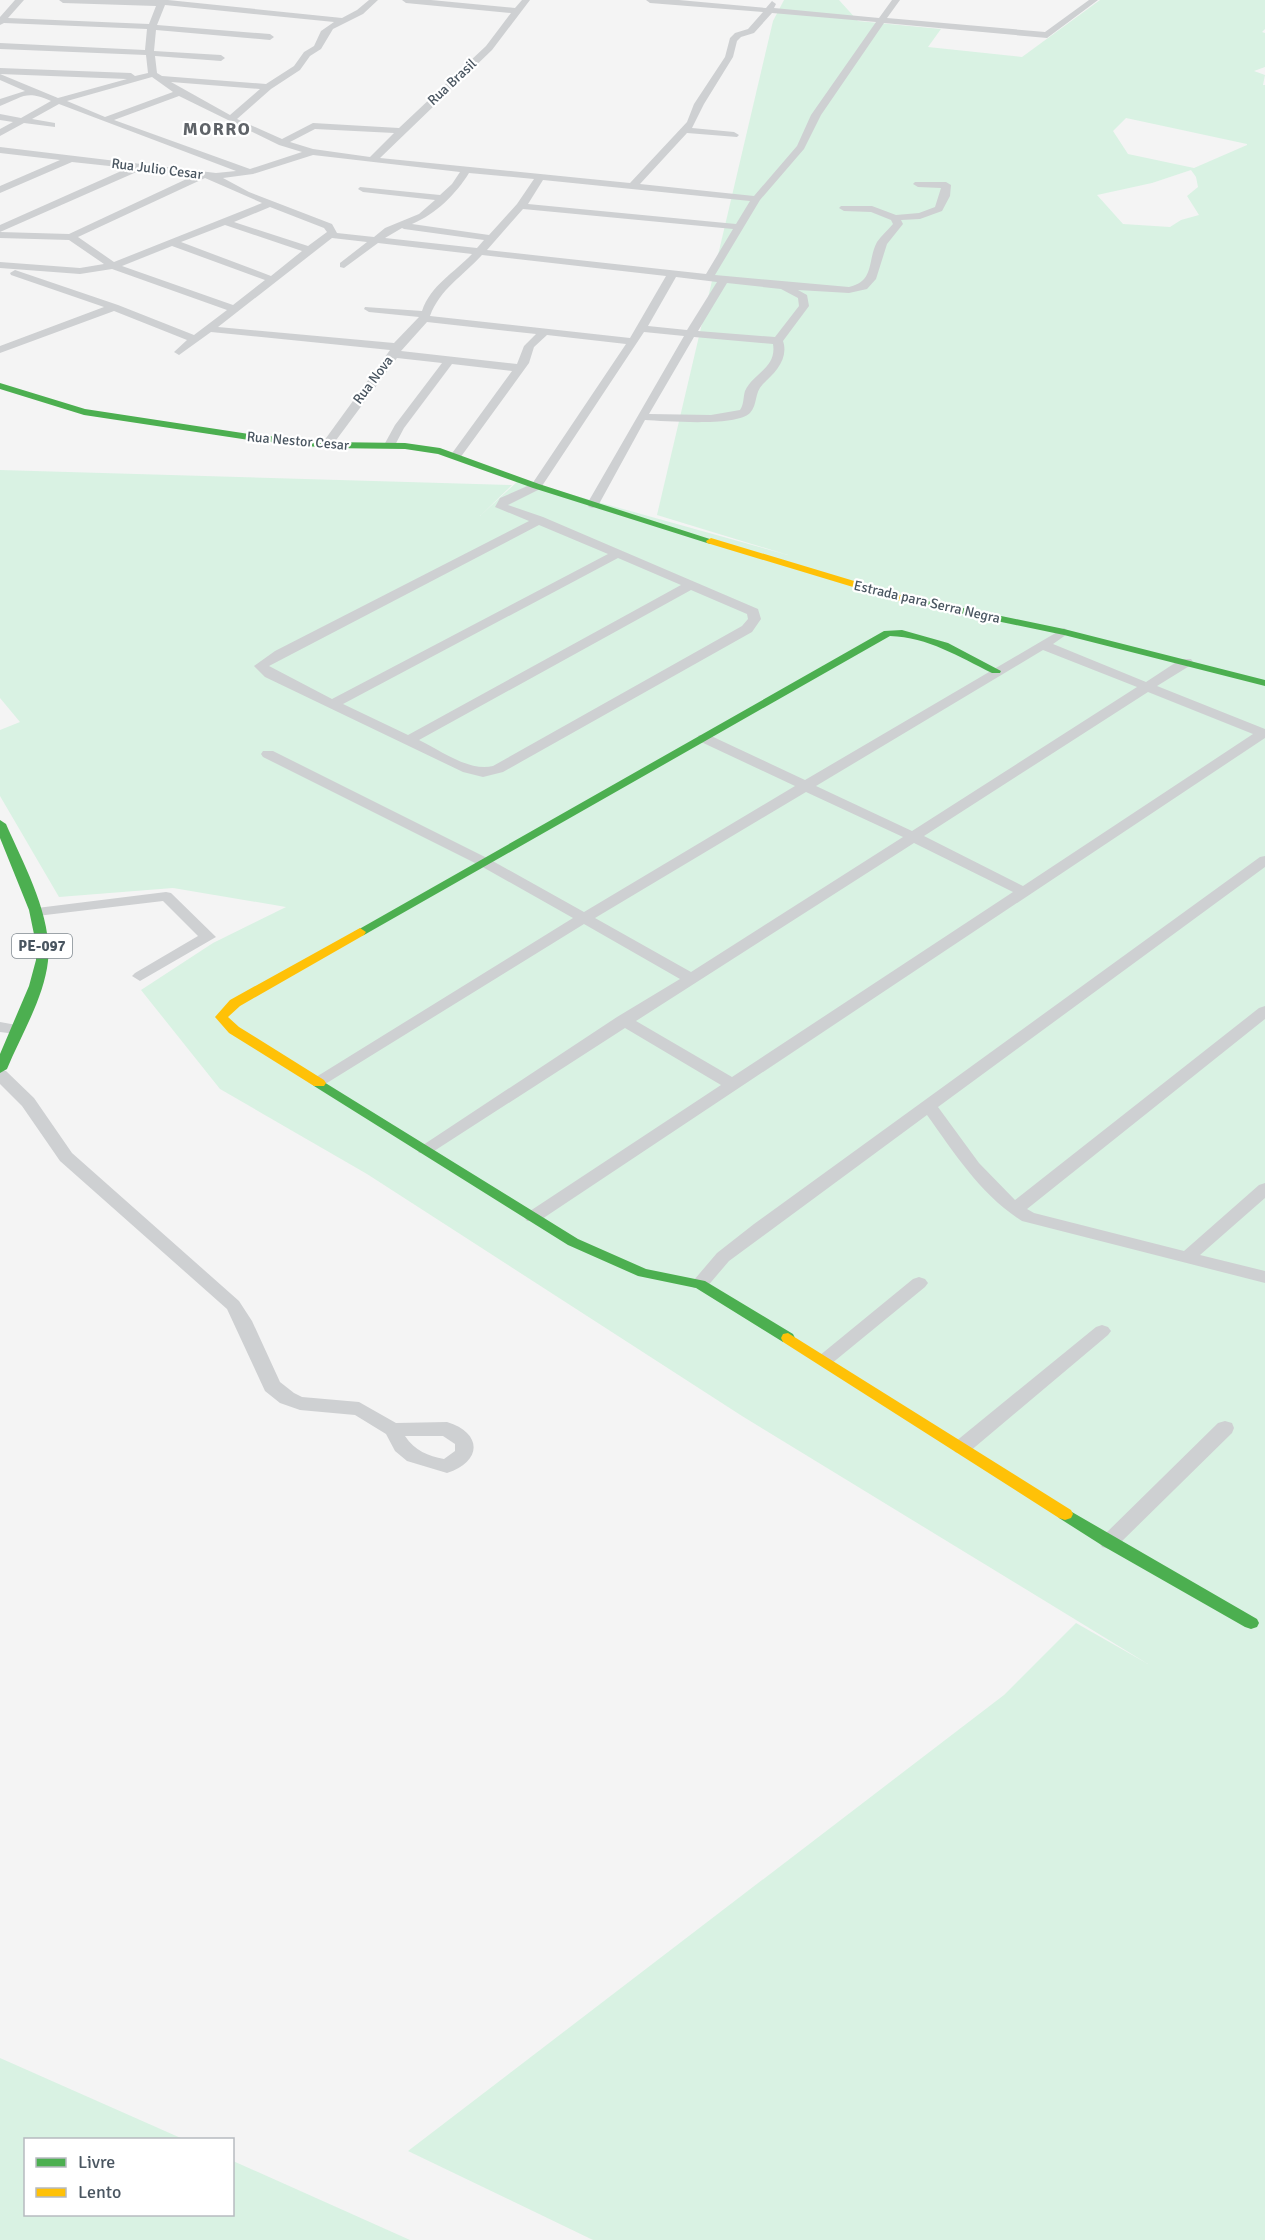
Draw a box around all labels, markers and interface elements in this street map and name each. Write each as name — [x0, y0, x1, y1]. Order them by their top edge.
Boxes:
street label: Rua Brasil — [424, 55, 480, 109]
district label: MORRO — [183, 118, 251, 140]
street label: Rua Julio Cesar — [110, 155, 204, 183]
street label: Rua Nova — [349, 353, 397, 407]
street label: Rua Nestor Cesar — [246, 428, 351, 454]
street label: Estrada para Serra Negra — [852, 577, 1002, 627]
road number: PE-097 — [12, 934, 72, 958]
legend — [24, 2138, 234, 2216]
text: Livre — [78, 2151, 115, 2173]
text: Lento — [78, 2181, 121, 2203]

